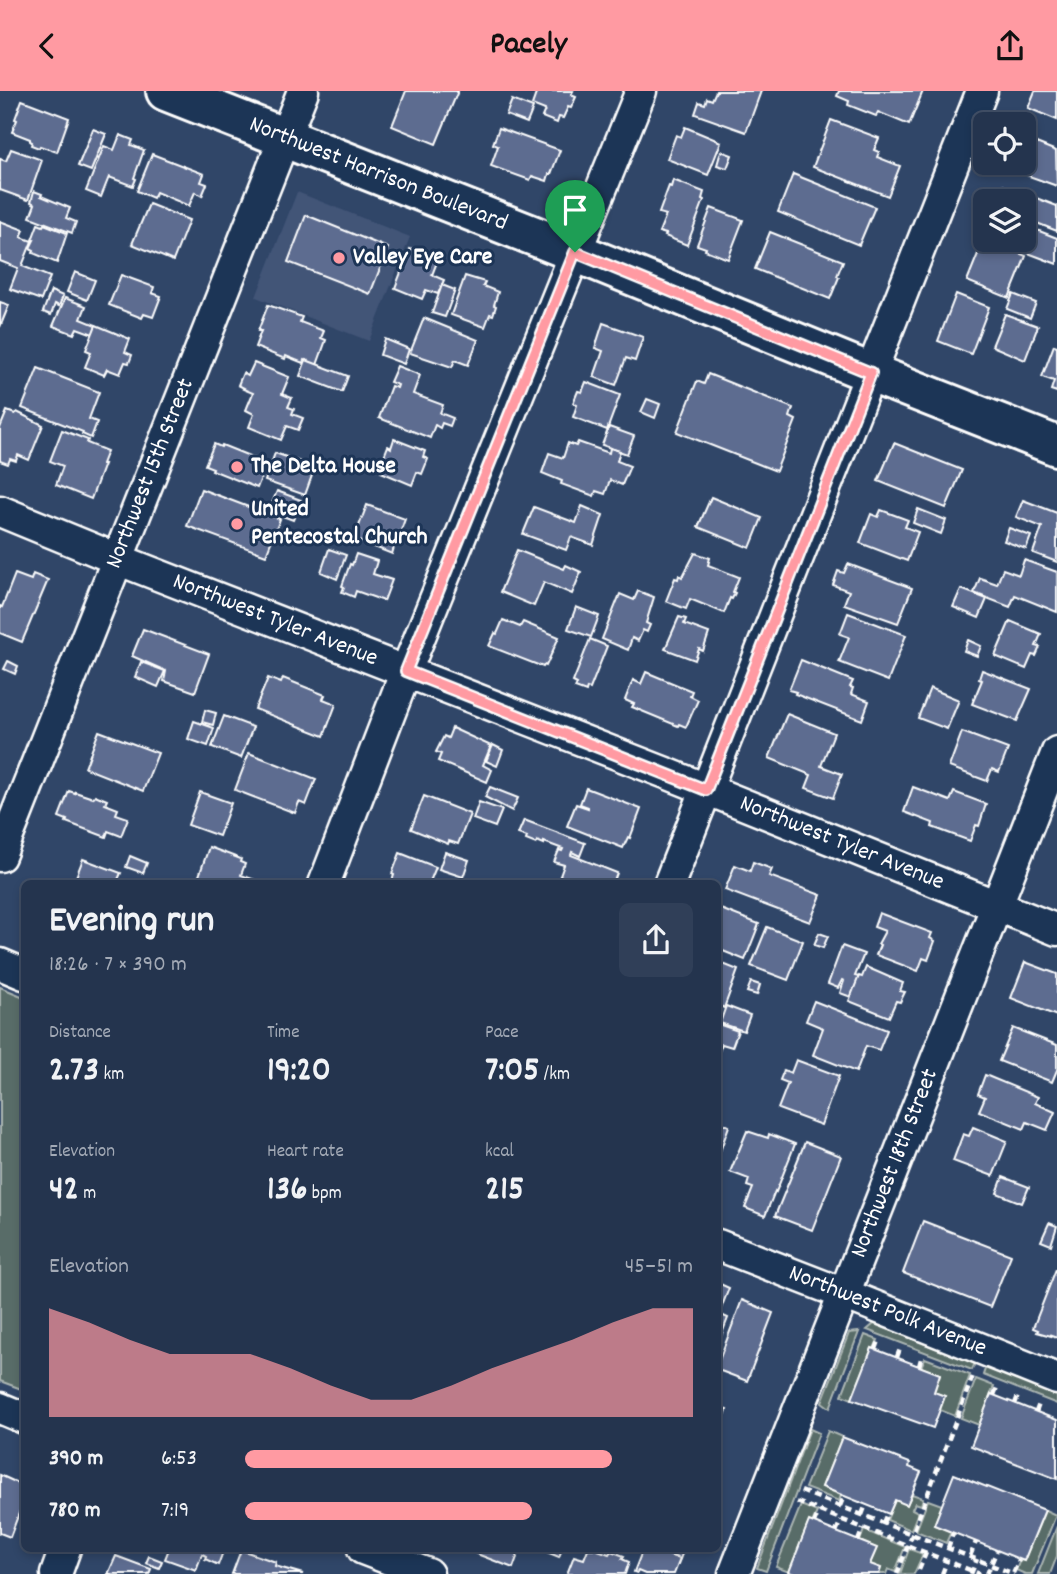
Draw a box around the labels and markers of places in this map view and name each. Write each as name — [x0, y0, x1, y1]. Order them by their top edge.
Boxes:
pin — [545, 180, 605, 252]
place label: Valley Eye Care — [353, 241, 493, 275]
marker: Valley Eye Care — [331, 250, 347, 266]
place label: The Delta House — [251, 450, 396, 484]
marker: The Delta House — [229, 459, 245, 475]
place label: United Pentecostal Church — [251, 493, 427, 555]
marker: United Pentecostal Church — [229, 516, 245, 532]

